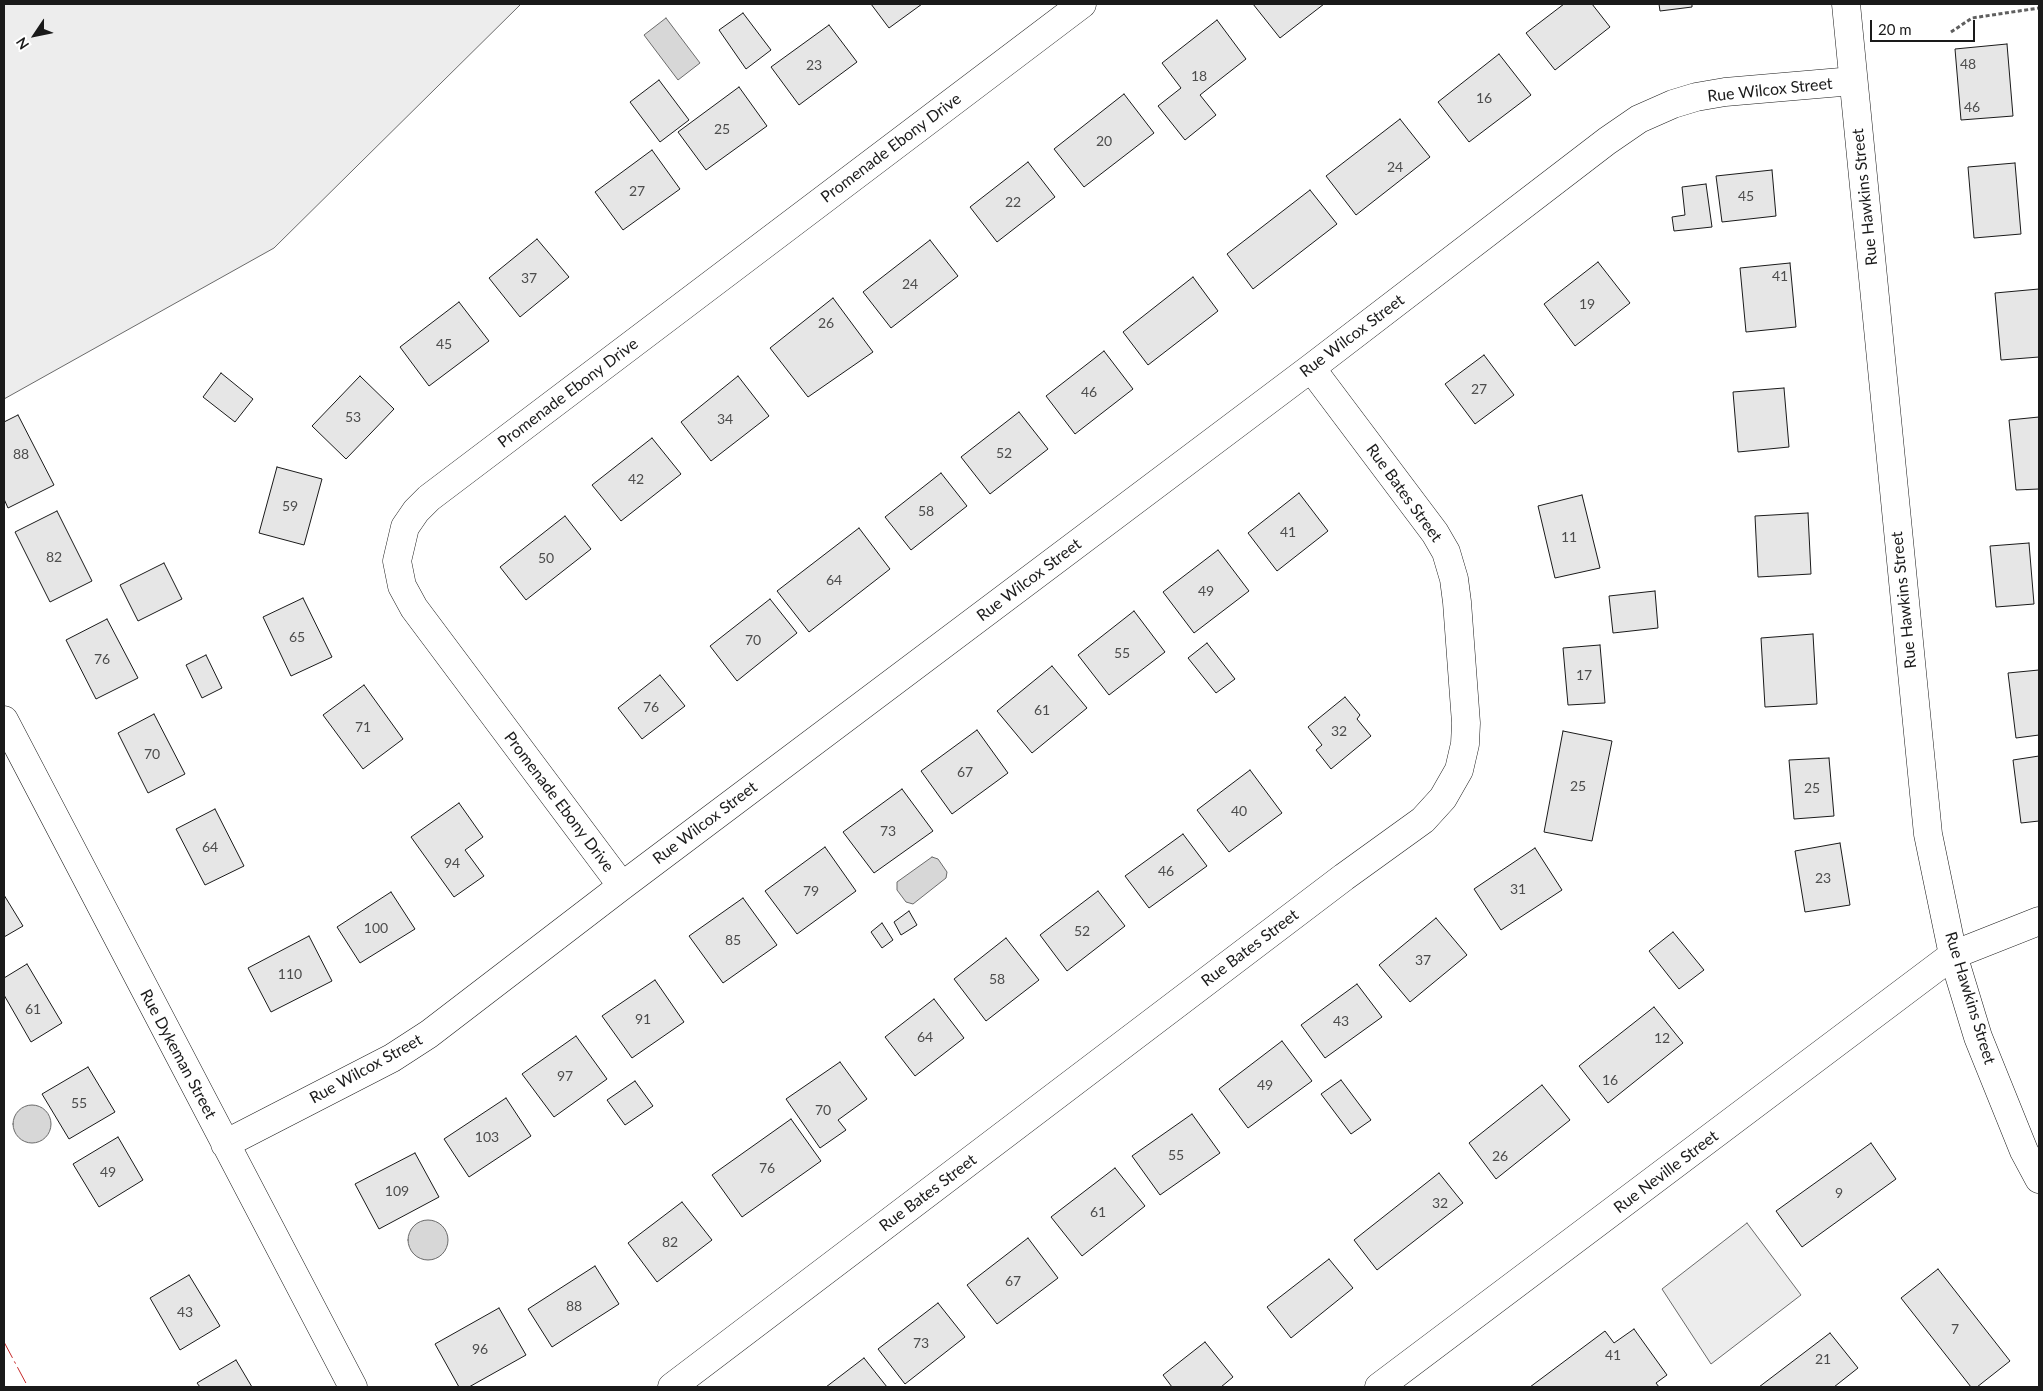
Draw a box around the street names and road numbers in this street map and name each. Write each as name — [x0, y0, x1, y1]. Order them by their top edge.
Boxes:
street label: Rue Wilcox Street — [1706, 74, 1834, 106]
street label: Promenade Ebony Drive — [817, 89, 965, 207]
street label: Rue Hawkins Street — [1848, 128, 1882, 266]
street label: Rue Wilcox Street — [1296, 291, 1408, 381]
street label: Promenade Ebony Drive — [494, 334, 642, 452]
street label: Rue Bates Street — [1362, 440, 1446, 546]
street label: Rue Hawkins Street — [1887, 531, 1921, 669]
street label: Rue Wilcox Street — [973, 535, 1085, 625]
street label: Promenade Ebony Drive — [500, 728, 618, 876]
street label: Rue Wilcox Street — [649, 778, 761, 868]
street label: Rue Bates Street — [1198, 905, 1302, 991]
street label: Rue Hawkins Street — [1941, 929, 1999, 1067]
street label: Rue Dykeman Street — [136, 986, 220, 1122]
street label: Rue Wilcox Street — [306, 1030, 426, 1108]
street label: Rue Neville Street — [1610, 1127, 1722, 1217]
street label: Rue Bates Street — [876, 1150, 980, 1236]

